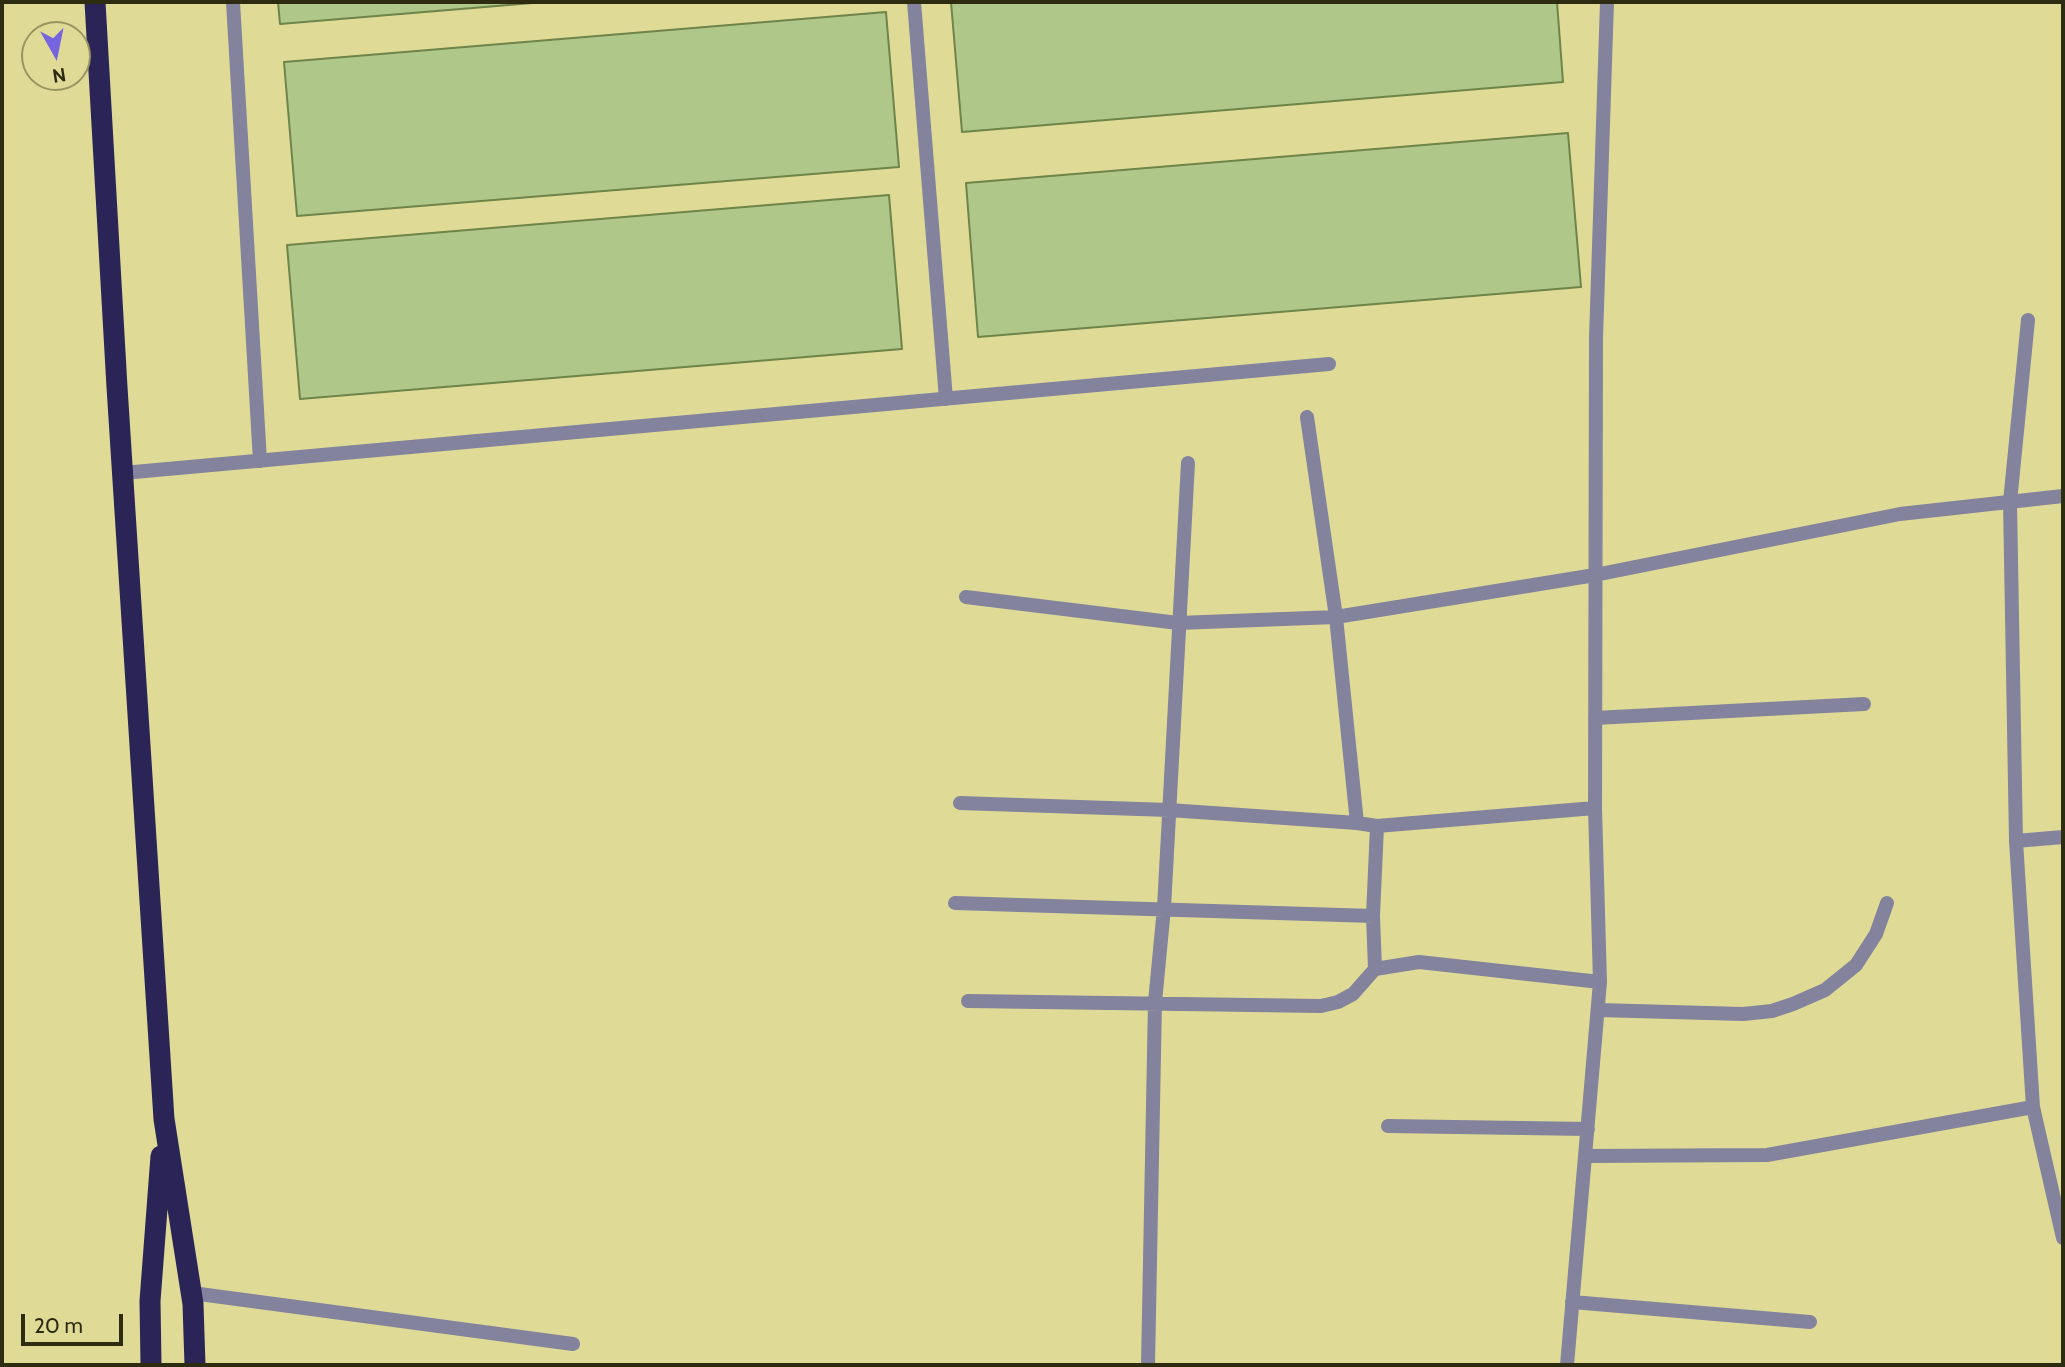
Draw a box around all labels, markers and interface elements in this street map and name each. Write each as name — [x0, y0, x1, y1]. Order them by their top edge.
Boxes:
north arrow — [21, 21, 91, 91]
text: N — [51, 63, 67, 88]
scale bar — [24, 1300, 126, 1344]
text: 20 m — [34, 1313, 83, 1338]

